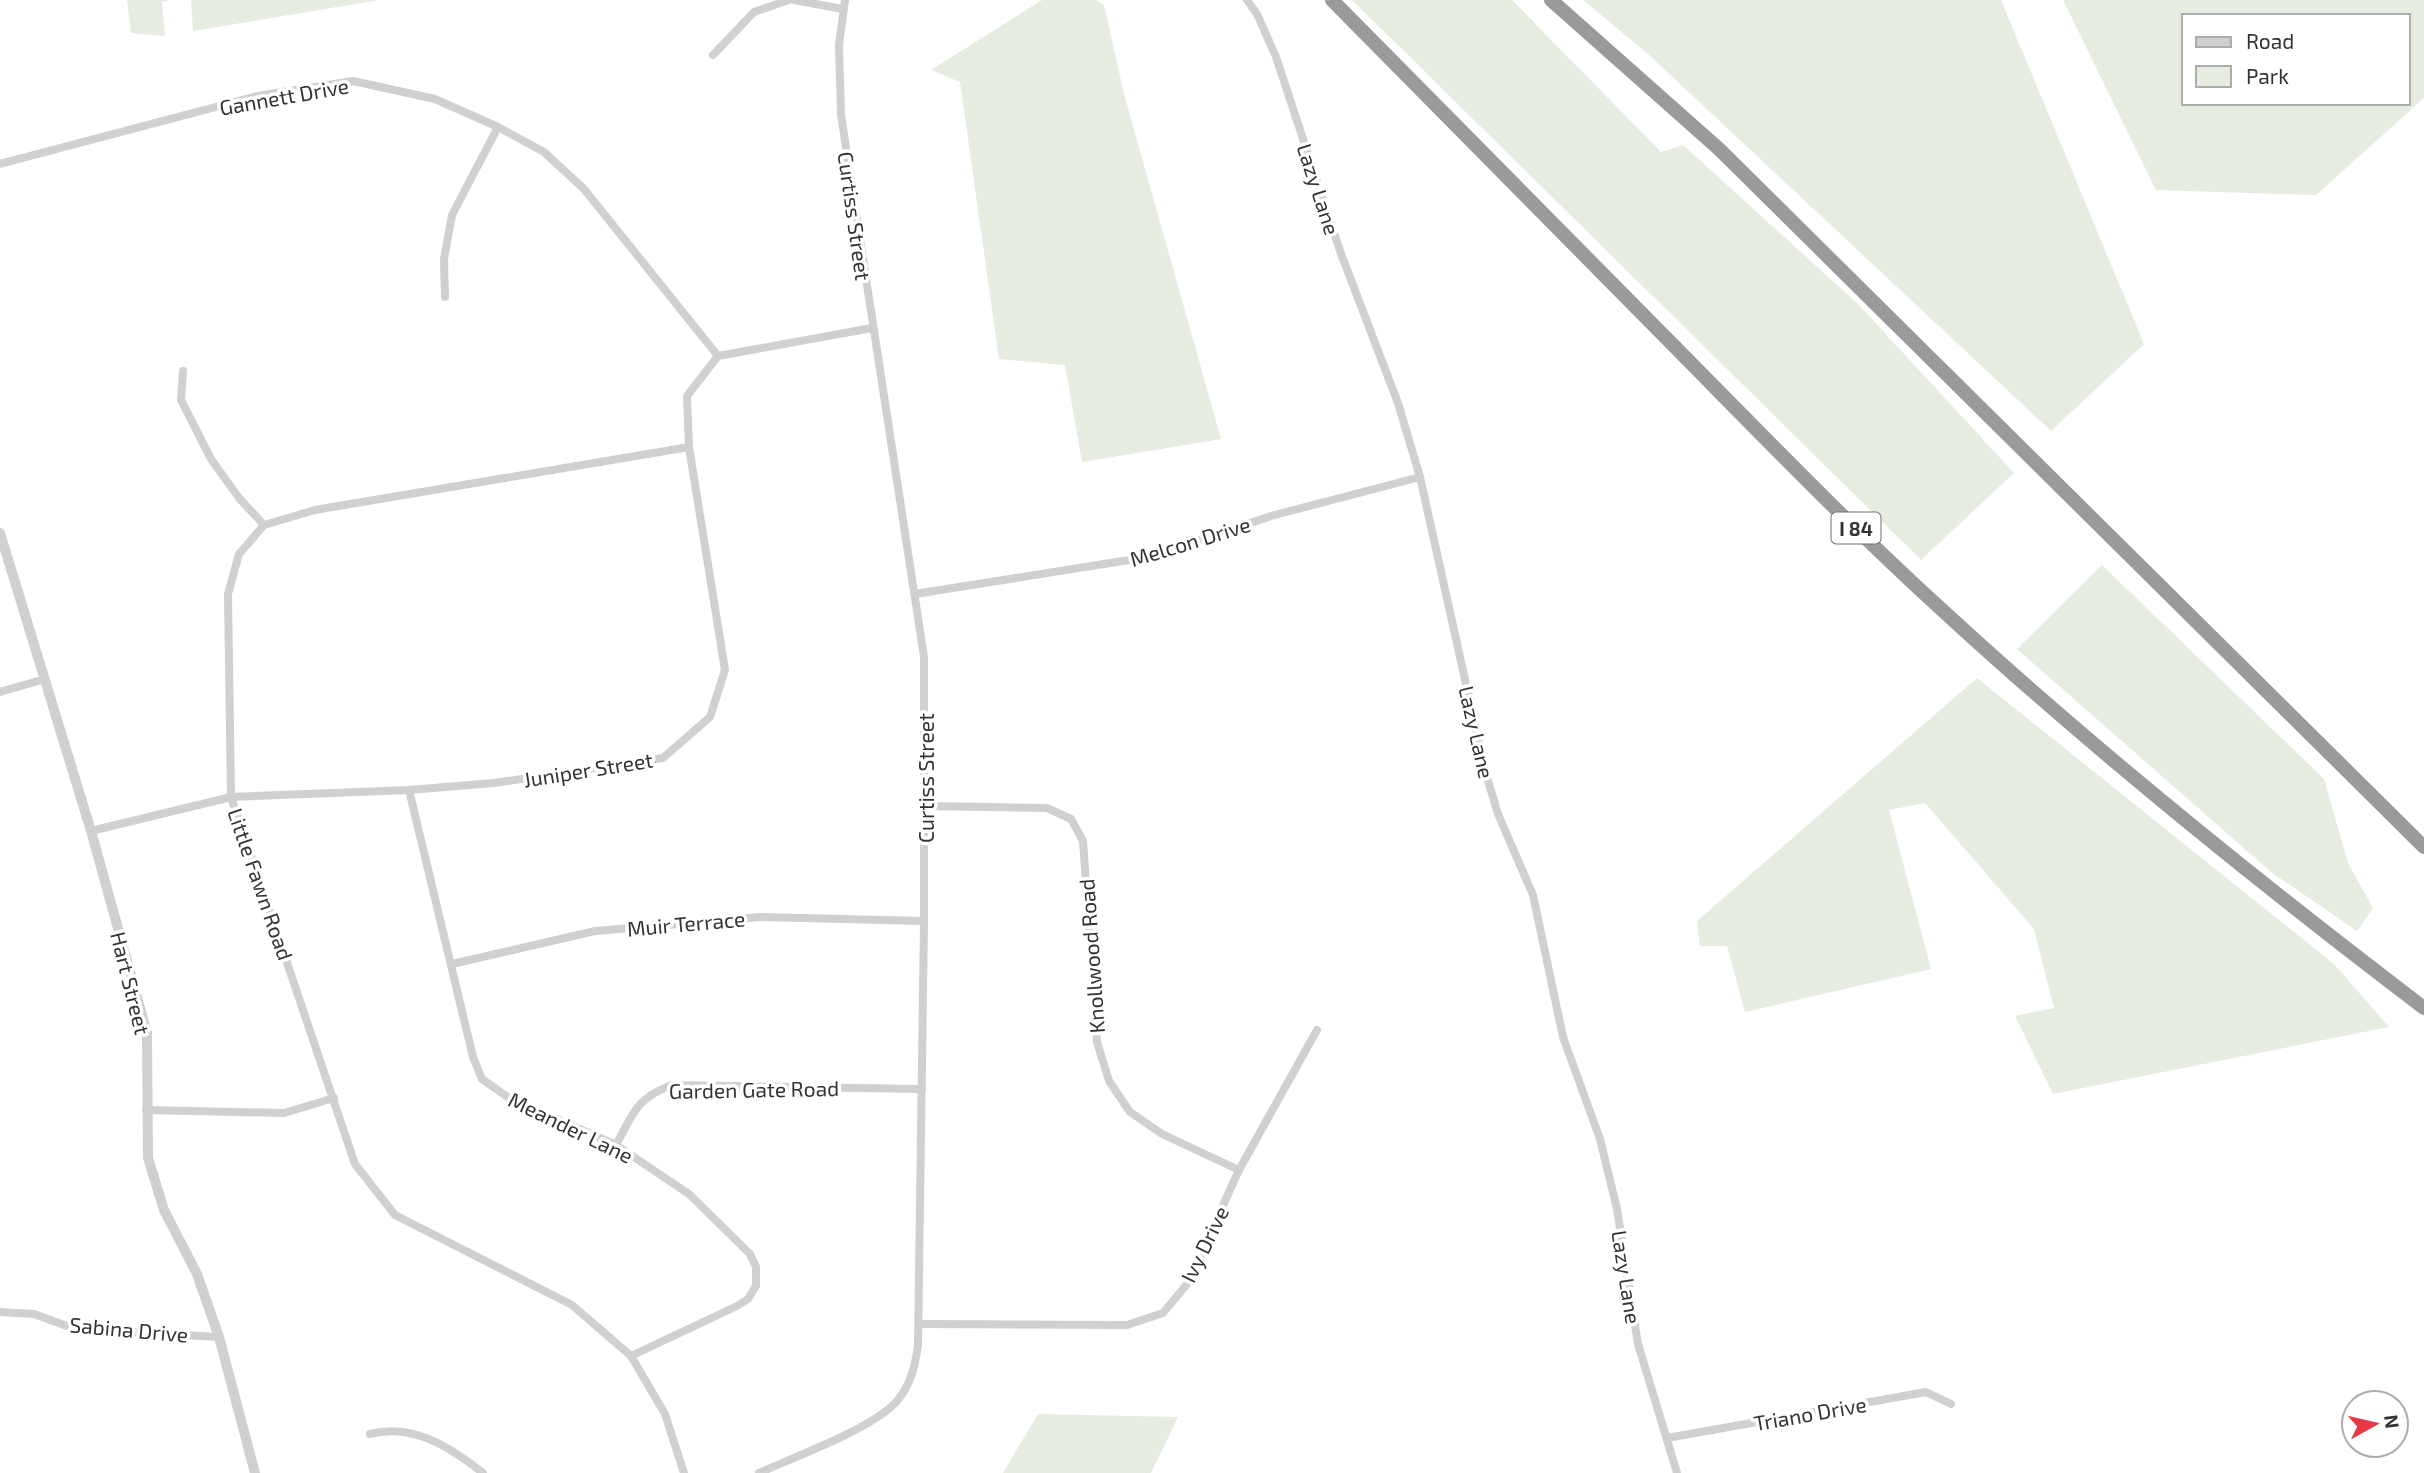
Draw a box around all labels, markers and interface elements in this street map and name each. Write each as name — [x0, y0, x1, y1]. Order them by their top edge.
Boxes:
legend — [2182, 14, 2410, 105]
text: Road — [2246, 28, 2294, 53]
text: Park — [2246, 63, 2289, 88]
street label: Gannett Drive — [217, 72, 351, 120]
street label: Lazy Lane — [1293, 140, 1345, 238]
street label: Curtiss Street — [834, 150, 876, 282]
street label: Melcon Drive — [1127, 511, 1253, 571]
road number: I 84 — [1832, 512, 1881, 544]
street label: Lazy Lane — [1454, 683, 1500, 781]
street label: Curtiss Street — [913, 713, 938, 843]
street label: Juniper Street — [521, 746, 655, 792]
street label: Little Fawn Road — [223, 805, 299, 963]
street label: Knollwood Road — [1073, 878, 1109, 1034]
street label: Muir Terrace — [626, 905, 746, 941]
street label: Hart Street — [106, 929, 156, 1037]
street label: Garden Gate Road — [669, 1075, 839, 1103]
street label: Meander Lane — [505, 1086, 637, 1168]
street label: Ivy Drive — [1175, 1202, 1233, 1286]
street label: Lazy Lane — [1607, 1229, 1647, 1325]
street label: Sabina Drive — [69, 1311, 189, 1347]
north arrow — [2340, 1389, 2410, 1459]
street label: Triano Drive — [1752, 1391, 1868, 1435]
text: N — [2380, 1413, 2405, 1430]

